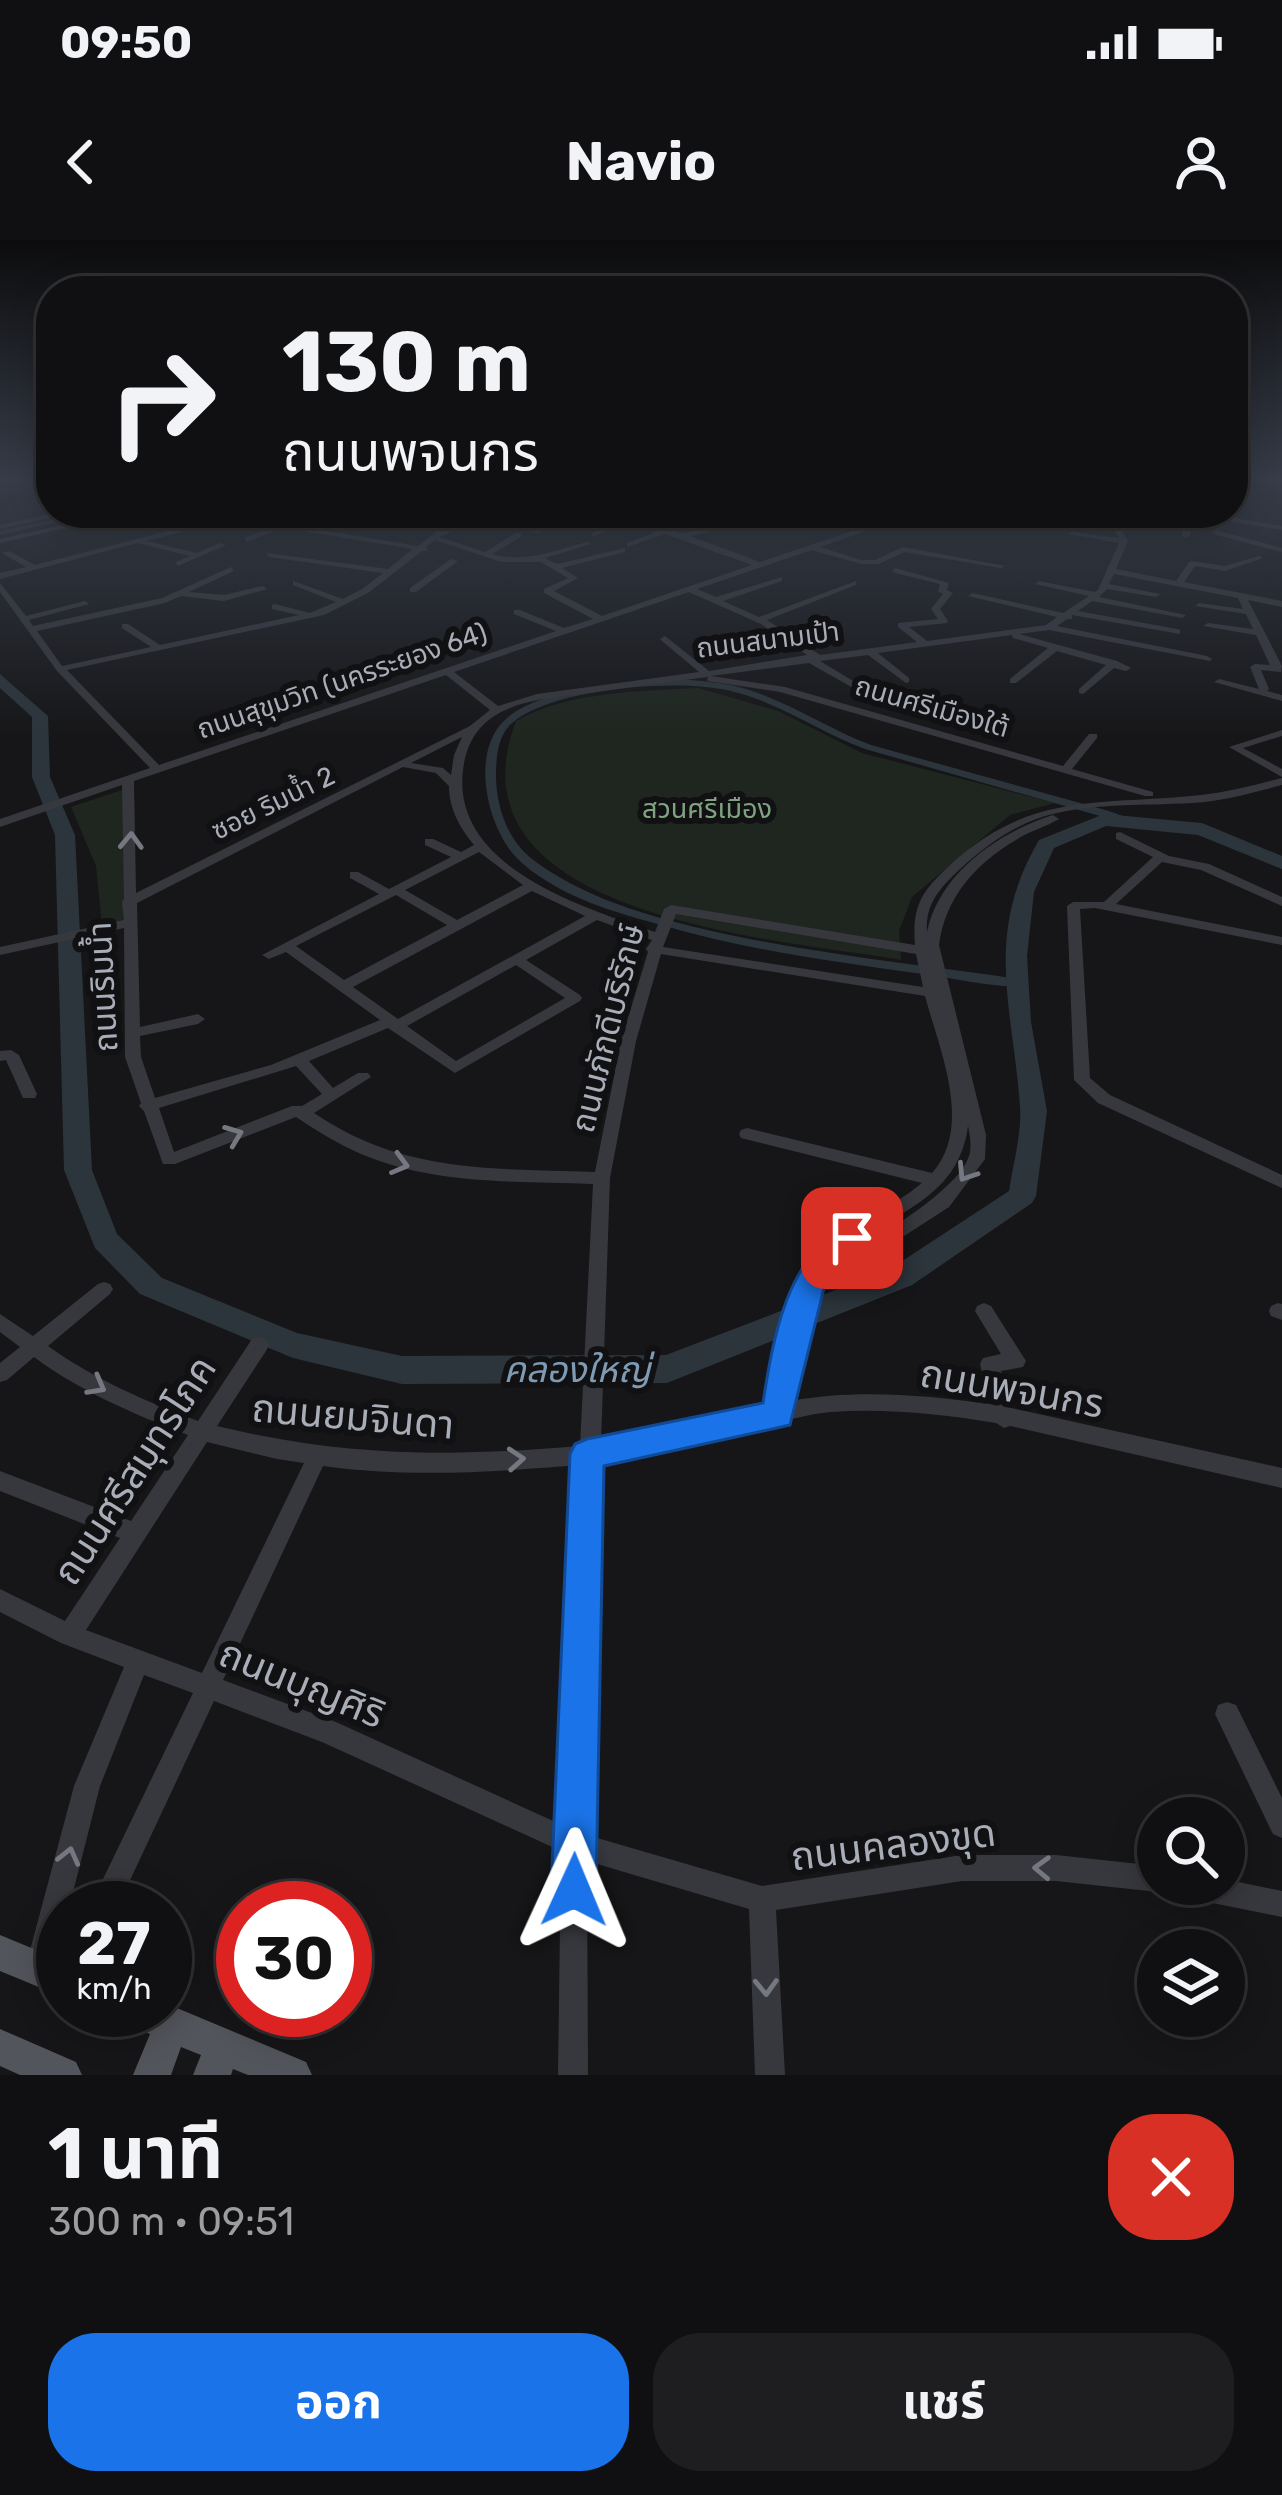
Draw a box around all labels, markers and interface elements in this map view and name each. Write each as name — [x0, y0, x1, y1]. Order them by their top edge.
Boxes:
text: 09:50 — [60, 16, 192, 69]
icon: back — [48, 129, 114, 195]
icon: person — [1168, 129, 1234, 195]
text: Navio — [566, 130, 716, 194]
text: 130 m — [282, 312, 531, 412]
icon: right — [84, 324, 240, 480]
text: ถนนพจนกร — [282, 420, 539, 484]
street label: ถนนสนามเป้า — [695, 615, 841, 665]
street label: ถนนสุขุมวิท (นครระยอง 64) — [193, 616, 491, 746]
street label: ถนนศรีเมืองใต้ — [851, 670, 1013, 744]
street label: ซอย ริมน้ำ 2 — [205, 757, 340, 847]
park label: สวนศรีเมือง — [642, 793, 772, 825]
one-way arrow — [118, 831, 144, 849]
street label: ถนนภักดีบริรักษ์ — [563, 920, 652, 1136]
street label: ถนนริมน้ำ — [77, 921, 125, 1053]
one-way arrow — [222, 1125, 243, 1150]
one-way arrow — [389, 1149, 410, 1174]
one-way arrow — [958, 1160, 980, 1182]
pin — [801, 1187, 903, 1289]
icon: arrive — [819, 1205, 885, 1271]
street label: ถนนศรีสมุทรโภค — [44, 1348, 226, 1594]
water label: คลองใหญ่ — [504, 1348, 655, 1391]
street label: ถนนพจนกร — [916, 1350, 1107, 1428]
one-way arrow — [85, 1372, 106, 1395]
street label: ถนนยมจินดา — [250, 1385, 456, 1449]
one-way arrow — [507, 1446, 526, 1472]
street label: ถนนบุญศิริ — [212, 1630, 391, 1738]
map controls — [1137, 1797, 1245, 2037]
button: search — [1137, 1797, 1245, 1905]
street label: ถนนคลองขุด — [788, 1810, 998, 1880]
position arrow — [511, 1827, 637, 1953]
one-way arrow — [55, 1846, 80, 1867]
one-way arrow — [1032, 1855, 1051, 1881]
speed limit sign: 30 — [216, 1881, 372, 2037]
text: 27 — [77, 1908, 151, 1979]
button: layers — [1137, 1929, 1245, 2037]
text: km/h — [77, 1971, 151, 2007]
one-way arrow — [753, 1978, 779, 1997]
text: 1 นาที — [48, 2111, 223, 2196]
button: close — [1108, 2114, 1234, 2240]
text: 300 m · 09:51 — [48, 2199, 294, 2245]
button: ออก — [48, 2333, 629, 2471]
button: แชร์ — [653, 2333, 1234, 2471]

